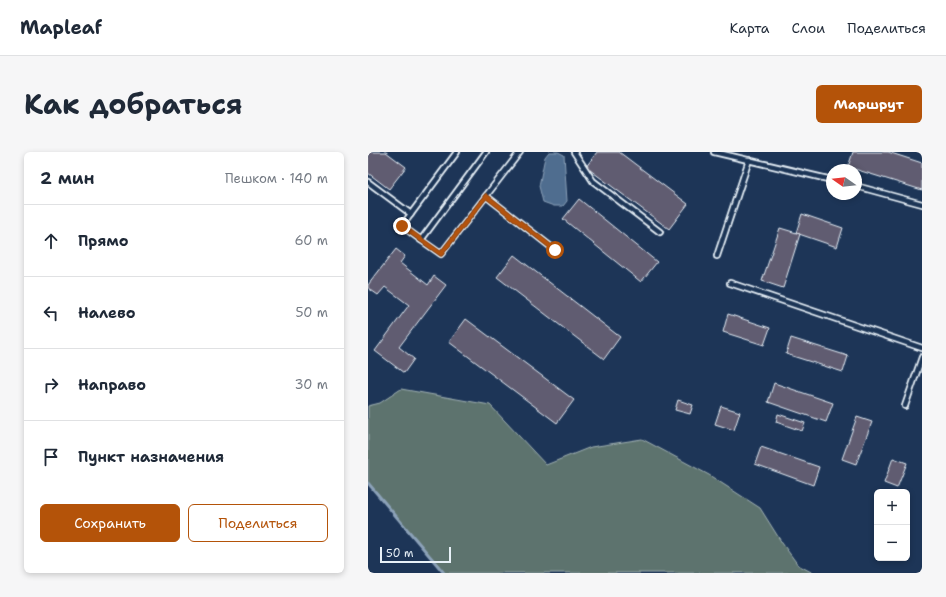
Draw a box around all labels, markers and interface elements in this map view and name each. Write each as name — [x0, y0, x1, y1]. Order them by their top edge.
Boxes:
text: Mapleaf — [20, 15, 102, 40]
text: Карта — [729, 19, 770, 37]
text: Слои — [792, 19, 825, 37]
text: Поделиться — [847, 19, 926, 37]
text: Как добраться — [24, 85, 243, 123]
button: Маршрут — [816, 85, 922, 123]
north arrow — [826, 164, 862, 200]
text: 2 мин — [40, 167, 95, 189]
text: Пешком · 140 m — [225, 170, 328, 187]
route end — [393, 217, 411, 235]
icon: ahead — [40, 230, 62, 252]
text: Прямо — [78, 231, 128, 251]
text: 60 m — [295, 232, 328, 249]
route start — [546, 241, 564, 259]
icon: left — [40, 302, 62, 324]
text: Налево — [78, 303, 136, 323]
text: 50 m — [295, 304, 328, 321]
icon: right — [40, 374, 62, 396]
text: Направо — [78, 375, 146, 395]
text: 30 m — [294, 376, 328, 393]
icon: arrive — [40, 446, 62, 468]
text: Пункт назначения — [78, 447, 224, 467]
map controls — [874, 489, 910, 561]
button: + — [874, 489, 910, 525]
button: Сохранить — [40, 504, 180, 542]
button: Поделиться — [188, 504, 328, 542]
button: − — [874, 525, 910, 561]
scale bar — [380, 545, 451, 564]
text: 50 m — [386, 546, 414, 561]

